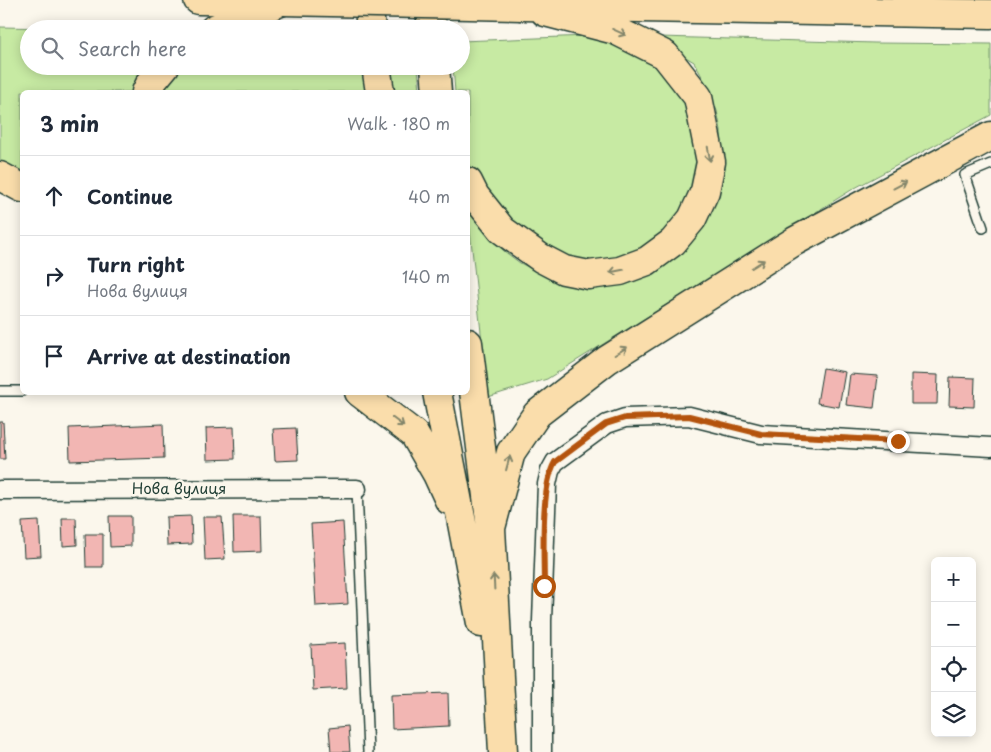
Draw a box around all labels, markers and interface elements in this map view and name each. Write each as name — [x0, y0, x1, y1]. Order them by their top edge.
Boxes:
search box — [20, 20, 470, 75]
one-way arrow — [611, 28, 626, 38]
icon: search — [38, 34, 66, 62]
text: Search here — [78, 34, 187, 62]
text: 3 min — [40, 107, 99, 139]
text: Walk · 180 m — [347, 111, 450, 135]
one-way arrow — [704, 146, 714, 162]
one-way arrow — [892, 180, 907, 190]
icon: ahead — [40, 182, 68, 210]
text: Continue — [87, 182, 173, 210]
text: 40 m — [408, 184, 450, 208]
text: Turn right — [87, 250, 185, 278]
one-way arrow — [750, 259, 764, 269]
icon: right — [40, 262, 68, 290]
text: 140 m — [402, 264, 450, 288]
one-way arrow — [609, 267, 625, 276]
text: Нова вулиця — [87, 278, 188, 302]
icon: arrive — [40, 342, 68, 370]
text: Arrive at destination — [87, 342, 291, 370]
one-way arrow — [613, 346, 627, 356]
one-way arrow — [391, 417, 405, 427]
route end — [887, 430, 910, 453]
one-way arrow — [504, 456, 513, 472]
street label: Нова вулиця — [132, 476, 226, 499]
map controls — [931, 557, 976, 737]
button: + — [931, 557, 976, 602]
one-way arrow — [489, 574, 498, 590]
route start — [533, 575, 556, 598]
button: − — [931, 602, 976, 647]
button: locate — [931, 647, 976, 692]
button: layers — [931, 692, 976, 737]

